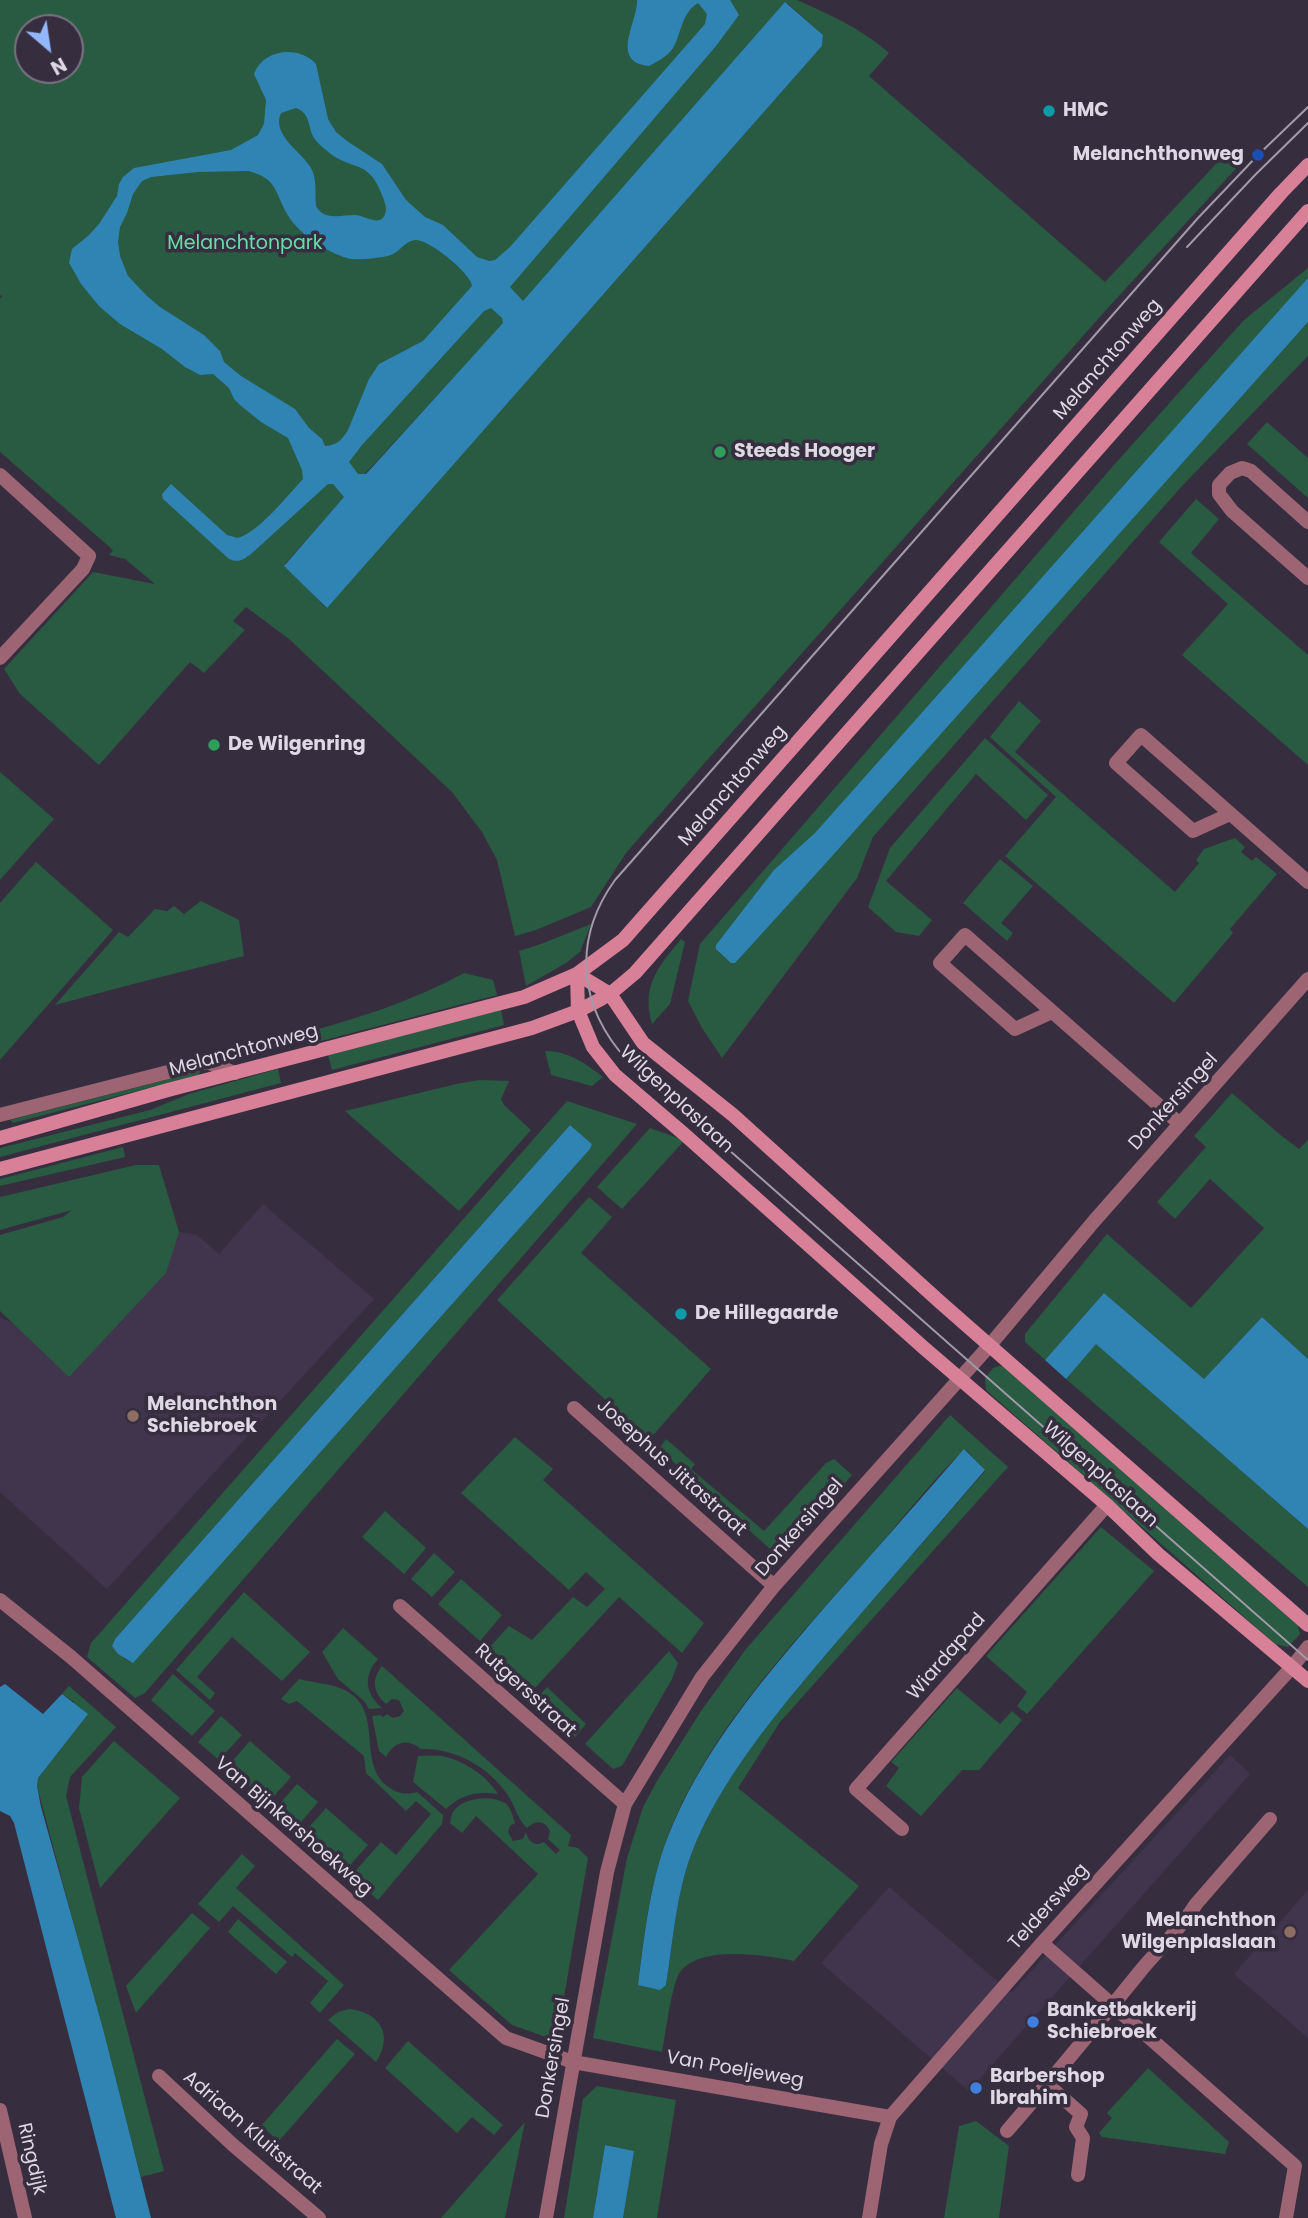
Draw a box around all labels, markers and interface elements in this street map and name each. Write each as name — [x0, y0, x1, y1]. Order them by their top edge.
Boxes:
north arrow — [14, 14, 84, 84]
text: N — [46, 51, 71, 81]
place label: HMC — [1063, 100, 1109, 122]
marker: HMC — [1041, 103, 1057, 119]
place label: Melanchthonweg — [1073, 144, 1244, 166]
marker: Melanchthonweg — [1250, 147, 1266, 163]
park label: Melanchtonpark — [167, 233, 323, 255]
street label: Melanchtonweg — [1049, 295, 1167, 425]
place label: Steeds Hooger — [734, 441, 875, 463]
marker: Steeds Hooger — [712, 444, 728, 460]
street label: Melanchtonweg — [674, 721, 792, 851]
place label: De Wilgenring — [228, 734, 366, 756]
marker: De Wilgenring — [206, 737, 222, 753]
street label: Melanchtonweg — [167, 1020, 321, 1082]
street label: Wilgenplaslaan — [614, 1041, 738, 1159]
street label: Donkersingel — [1125, 1049, 1223, 1155]
place label: De Hillegaarde — [695, 1303, 838, 1325]
marker: De Hillegaarde — [673, 1306, 689, 1322]
place label: Melanchthon Schiebroek — [147, 1394, 277, 1438]
street label: Josephus Jittastraat — [591, 1395, 751, 1541]
marker: Melanchthon Schiebroek — [125, 1408, 141, 1424]
street label: Wilgenplaslaan — [1038, 1417, 1162, 1533]
street label: Donkersingel — [751, 1474, 849, 1582]
street label: Wiardapad — [903, 1609, 991, 1705]
street label: Rutgersstraat — [470, 1639, 580, 1743]
street label: Van Bijnkershoekweg — [210, 1753, 376, 1901]
street label: Teldersweg — [1004, 1859, 1094, 1955]
place label: Melanchthon Wilgenplaslaan — [1121, 1910, 1276, 1954]
marker: Melanchthon Wilgenplaslaan — [1282, 1924, 1298, 1940]
street label: Donkersingel — [532, 1996, 576, 2120]
place label: Banketbakkerij Schiebroek — [1047, 2000, 1197, 2044]
marker: Banketbakkerij Schiebroek — [1025, 2014, 1041, 2030]
street label: Van Poeljeweg — [664, 2047, 806, 2093]
street label: Adriaan Kluitstraat — [178, 2066, 326, 2200]
place label: Barbershop Ibrahim — [990, 2066, 1105, 2110]
marker: Barbershop Ibrahim — [968, 2080, 984, 2096]
street label: Ringdijk — [12, 2121, 50, 2197]

